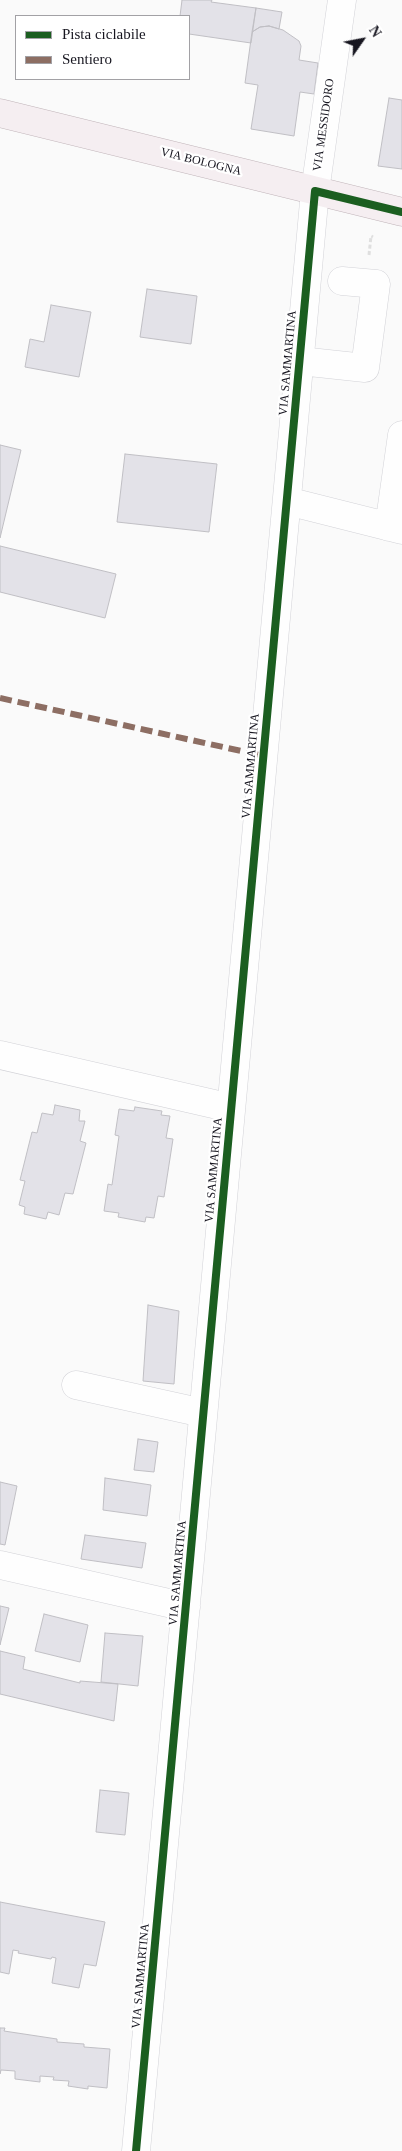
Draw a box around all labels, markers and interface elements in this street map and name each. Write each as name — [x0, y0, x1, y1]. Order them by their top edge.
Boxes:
legend — [15, 15, 190, 80]
north arrow — [337, 15, 387, 65]
text: N — [366, 23, 384, 40]
text: Pista ciclabile — [62, 26, 146, 42]
text: Sentiero — [62, 51, 112, 67]
street label: VIA MESSIDORO — [310, 78, 338, 172]
street label: VIA BOLOGNA — [159, 145, 243, 179]
street label: VIA SAMMARTINA — [276, 310, 300, 416]
street label: VIA SAMMARTINA — [239, 713, 263, 819]
street label: VIA SAMMARTINA — [202, 1117, 226, 1223]
street label: VIA SAMMARTINA — [166, 1520, 190, 1626]
street label: VIA SAMMARTINA — [129, 1923, 153, 2029]

